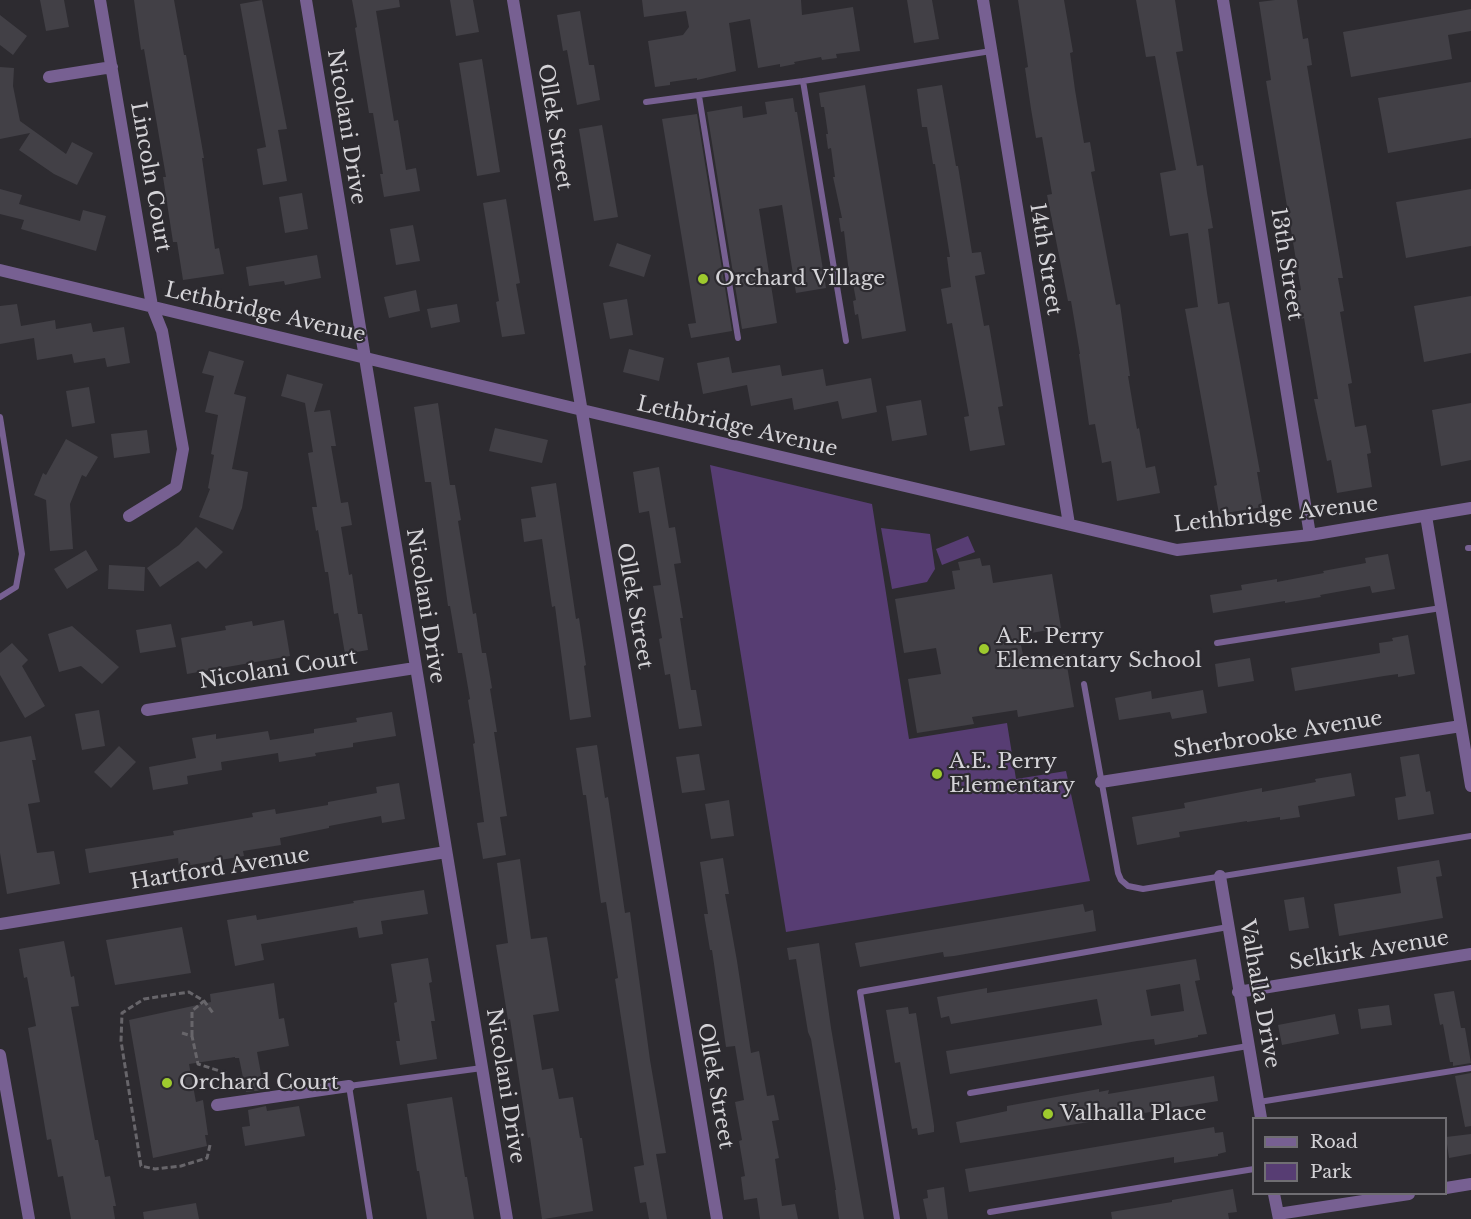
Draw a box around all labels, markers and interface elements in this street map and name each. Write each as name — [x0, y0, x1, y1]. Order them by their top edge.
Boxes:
street label: Nicolani Drive — [321, 48, 371, 206]
street label: Ollek Street — [532, 62, 576, 192]
street label: Lincoln Court — [124, 100, 176, 254]
street label: 14th Street — [1024, 201, 1066, 317]
street label: 13th Street — [1265, 206, 1307, 322]
place label: Orchard Village — [715, 266, 885, 292]
marker: Orchard Village — [696, 272, 710, 286]
street label: Lethbridge Avenue — [162, 278, 368, 348]
street label: Lethbridge Avenue — [634, 392, 840, 462]
street label: Lethbridge Avenue — [1173, 492, 1379, 538]
street label: Nicolani Drive — [400, 527, 450, 685]
street label: Ollek Street — [611, 541, 657, 671]
place label: A.E. Perry Elementary School — [996, 624, 1202, 674]
marker: A.E. Perry Elementary School — [977, 642, 991, 656]
street label: Nicolani Court — [197, 645, 359, 695]
street label: Sherbrooke Avenue — [1172, 706, 1384, 764]
place label: A.E. Perry Elementary — [949, 749, 1075, 799]
marker: A.E. Perry Elementary — [930, 767, 944, 781]
street label: Hartford Avenue — [129, 842, 311, 896]
street label: Valhalla Drive — [1234, 918, 1284, 1070]
street label: Selkirk Avenue — [1287, 926, 1451, 976]
street label: Nicolani Drive — [480, 1007, 530, 1165]
street label: Ollek Street — [692, 1021, 738, 1151]
place label: Orchard Court — [179, 1070, 339, 1096]
marker: Orchard Court — [160, 1076, 174, 1090]
place label: Valhalla Place — [1060, 1101, 1206, 1127]
marker: Valhalla Place — [1041, 1107, 1055, 1121]
legend — [1252, 1117, 1447, 1195]
text: Road — [1310, 1131, 1358, 1153]
text: Park — [1310, 1161, 1352, 1183]

